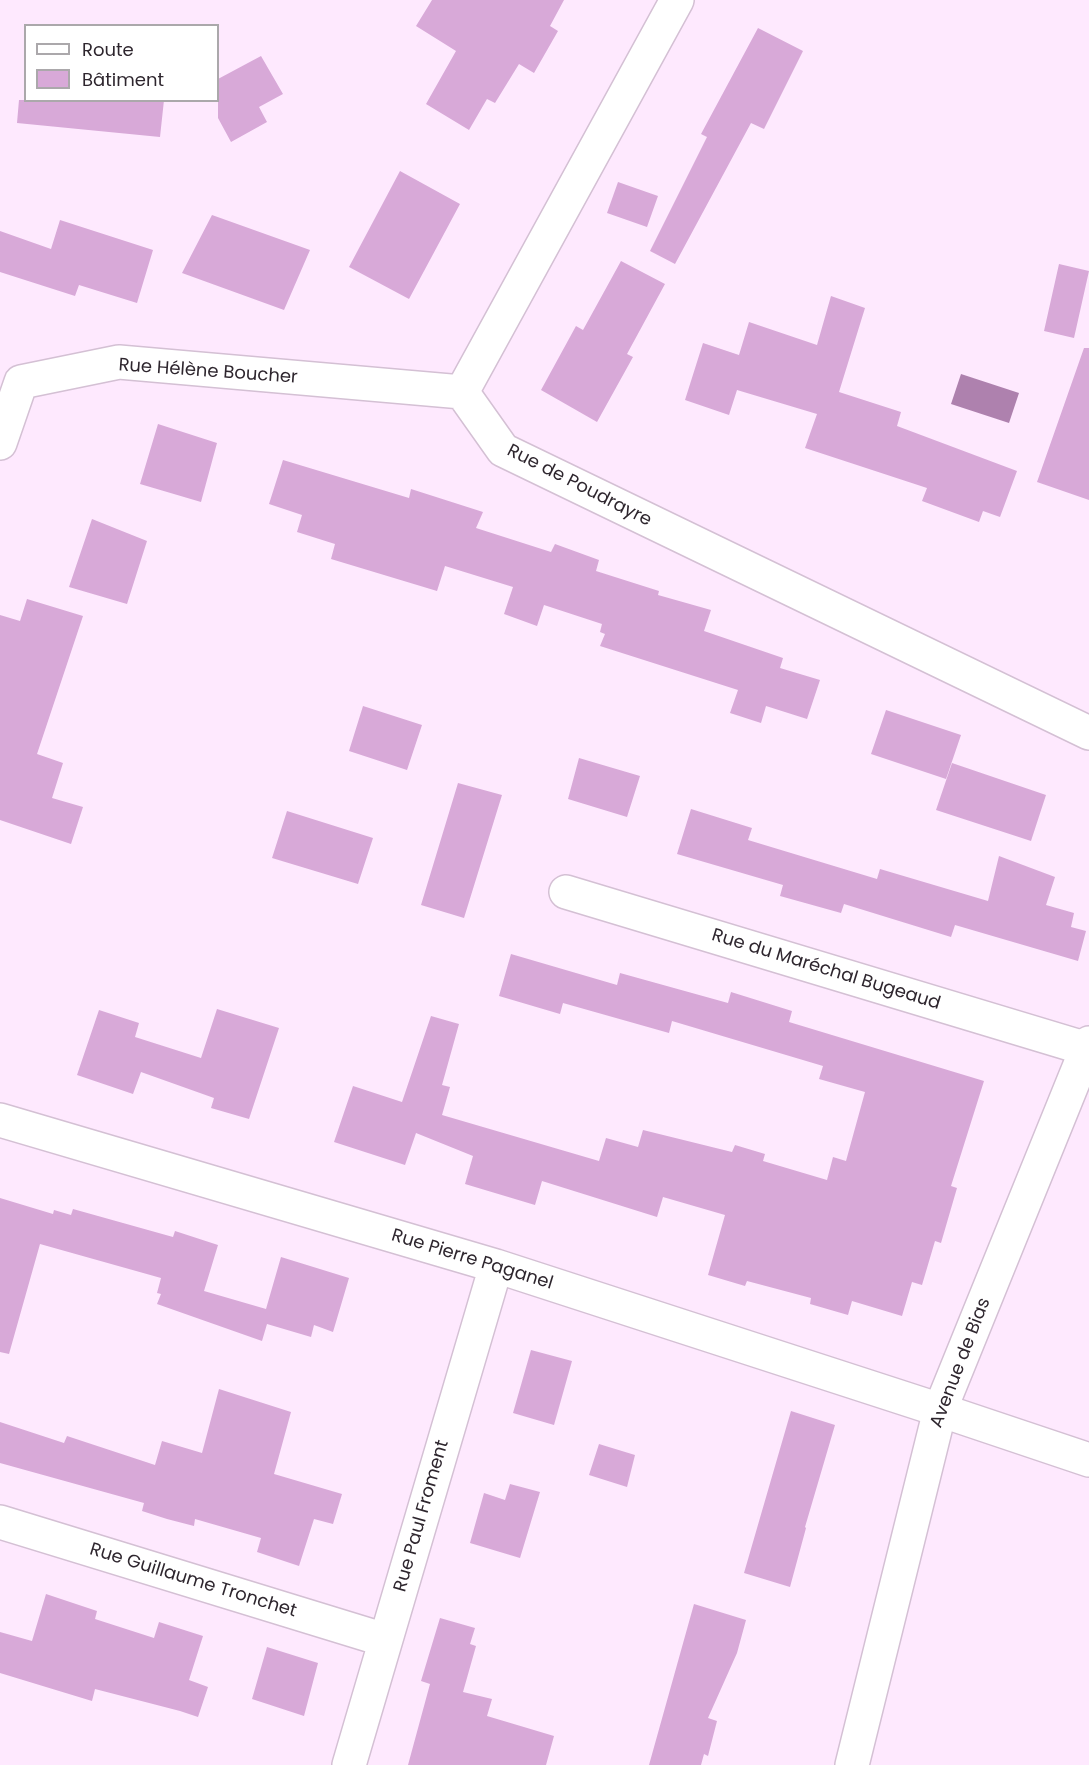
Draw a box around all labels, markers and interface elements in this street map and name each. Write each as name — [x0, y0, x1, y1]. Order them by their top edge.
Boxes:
legend — [24, 24, 219, 102]
text: Route — [82, 37, 134, 62]
text: Bâtiment — [82, 67, 164, 92]
street label: Rue Hélène Boucher — [118, 355, 298, 389]
street label: Rue de Poudrayre — [503, 440, 655, 532]
street label: Rue du Maréchal Bugeaud — [709, 925, 943, 1015]
street label: Rue Pierre Paganel — [389, 1225, 555, 1295]
street label: Avenue de Bias — [926, 1295, 996, 1431]
street label: Rue Paul Froment — [390, 1438, 454, 1594]
street label: Rue Guillaume Tronchet — [87, 1539, 299, 1623]

